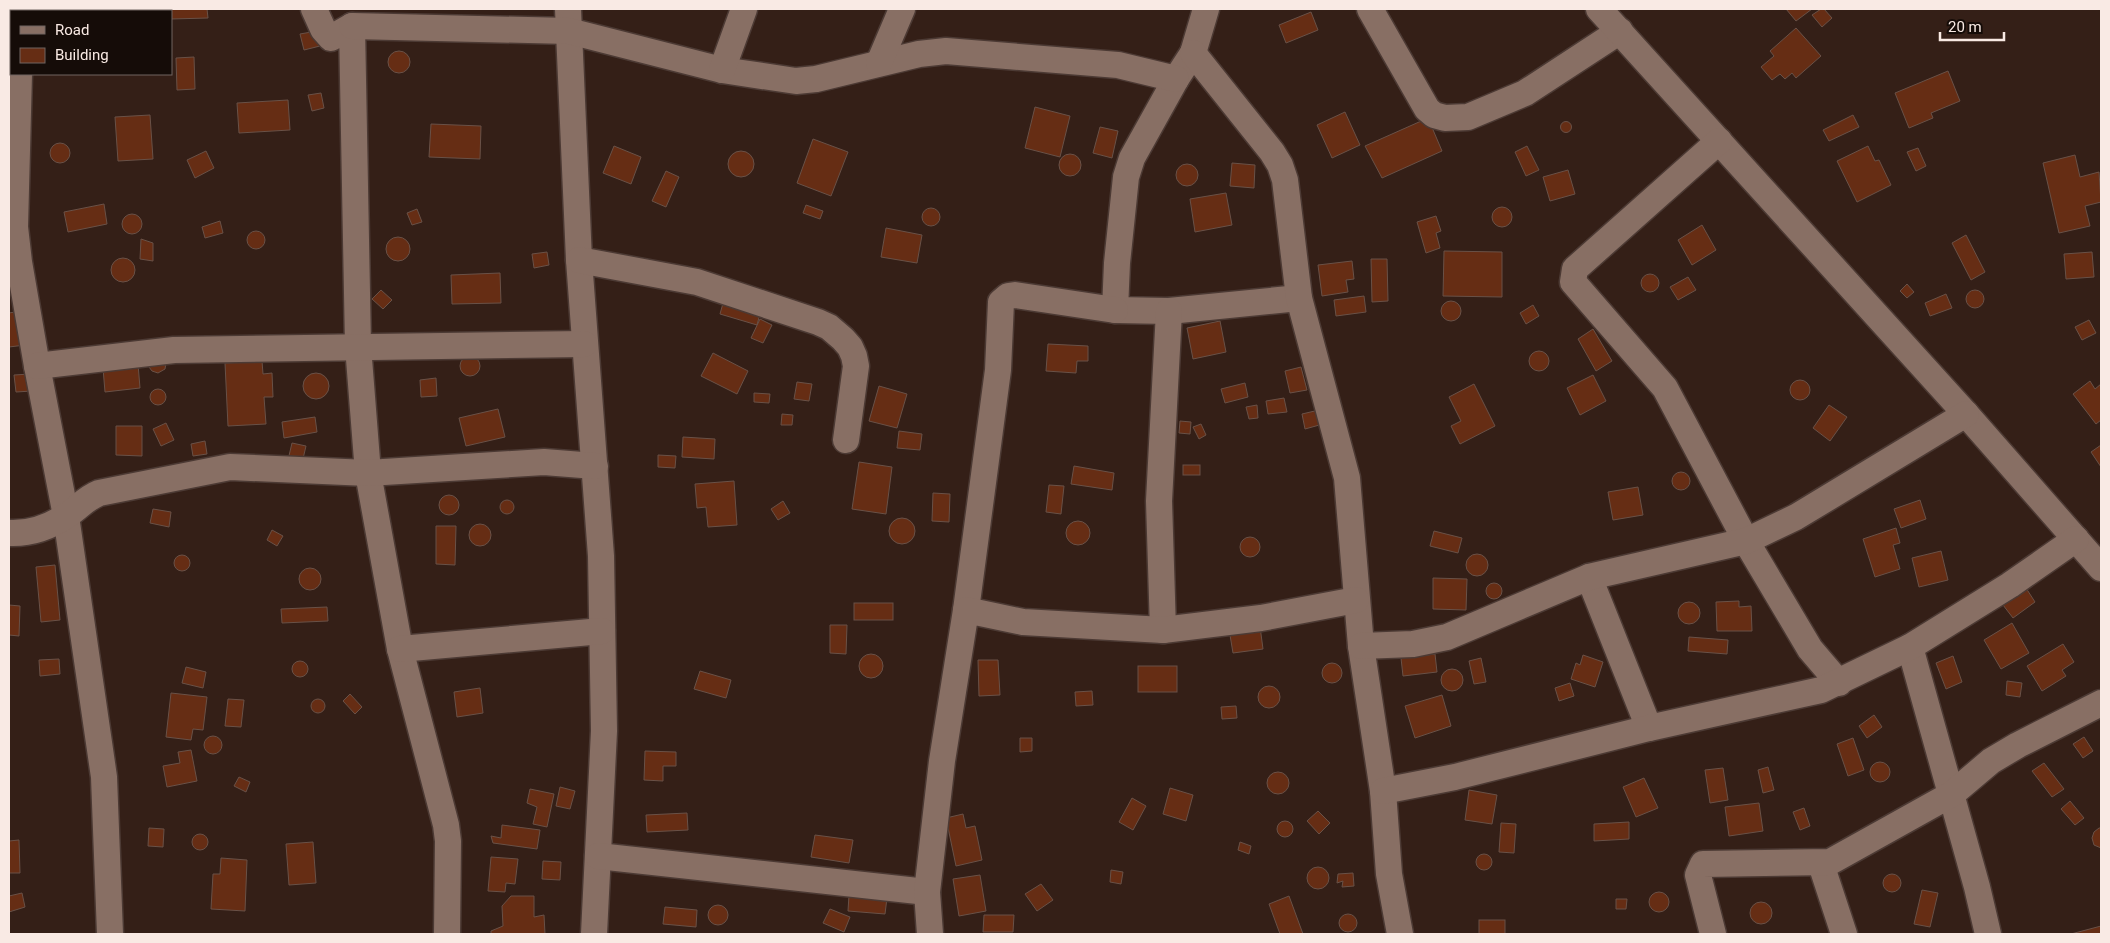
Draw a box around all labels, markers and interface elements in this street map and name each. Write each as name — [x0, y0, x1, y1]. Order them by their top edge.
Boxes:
legend — [10, 10, 172, 75]
scale bar — [1940, 10, 2004, 42]
text: 20 m — [1948, 18, 1982, 36]
text: Road — [55, 21, 89, 39]
text: Building — [55, 46, 109, 64]

